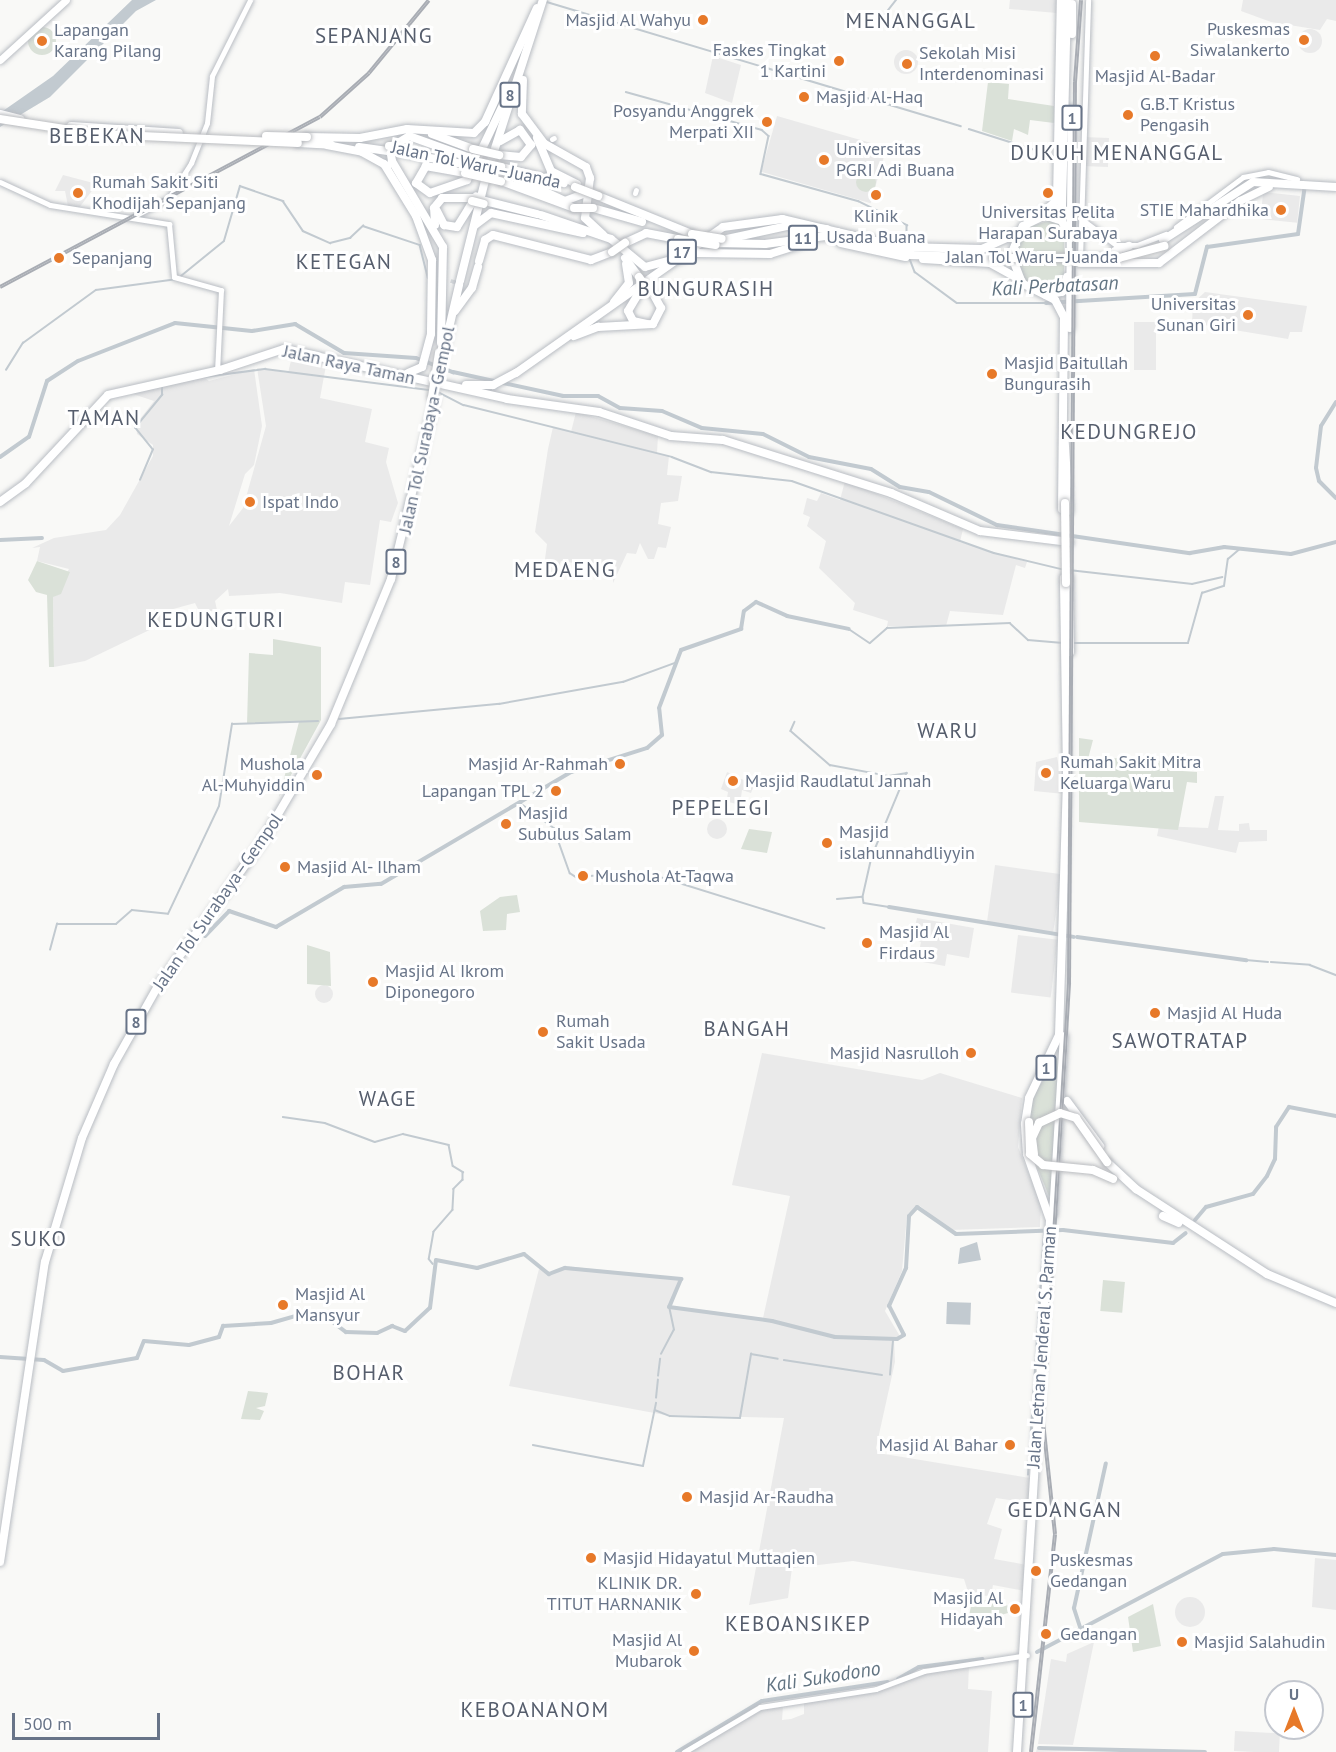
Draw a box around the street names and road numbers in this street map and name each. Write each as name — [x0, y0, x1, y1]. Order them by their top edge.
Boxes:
road number: 8 — [498, 82, 522, 108]
road number: 1 — [1060, 105, 1084, 131]
street label: Jalan Tol Waru–Juanda — [389, 136, 563, 194]
road number: 11 — [786, 225, 820, 251]
road number: 17 — [666, 239, 698, 265]
street label: Jalan Tol Waru–Juanda — [945, 246, 1119, 268]
street label: Jalan Tol Surabaya–Gempol — [394, 324, 460, 536]
street label: Jalan Raya Taman — [281, 340, 417, 390]
road number: 8 — [384, 549, 408, 575]
street label: Jalan Tol Surabaya–Gempol — [148, 809, 288, 995]
road number: 8 — [124, 1009, 148, 1035]
road number: 1 — [1034, 1055, 1058, 1081]
street label: Jalan Letnan Jenderal S. Parman — [1023, 1224, 1061, 1470]
road number: 1 — [1011, 1692, 1035, 1718]

